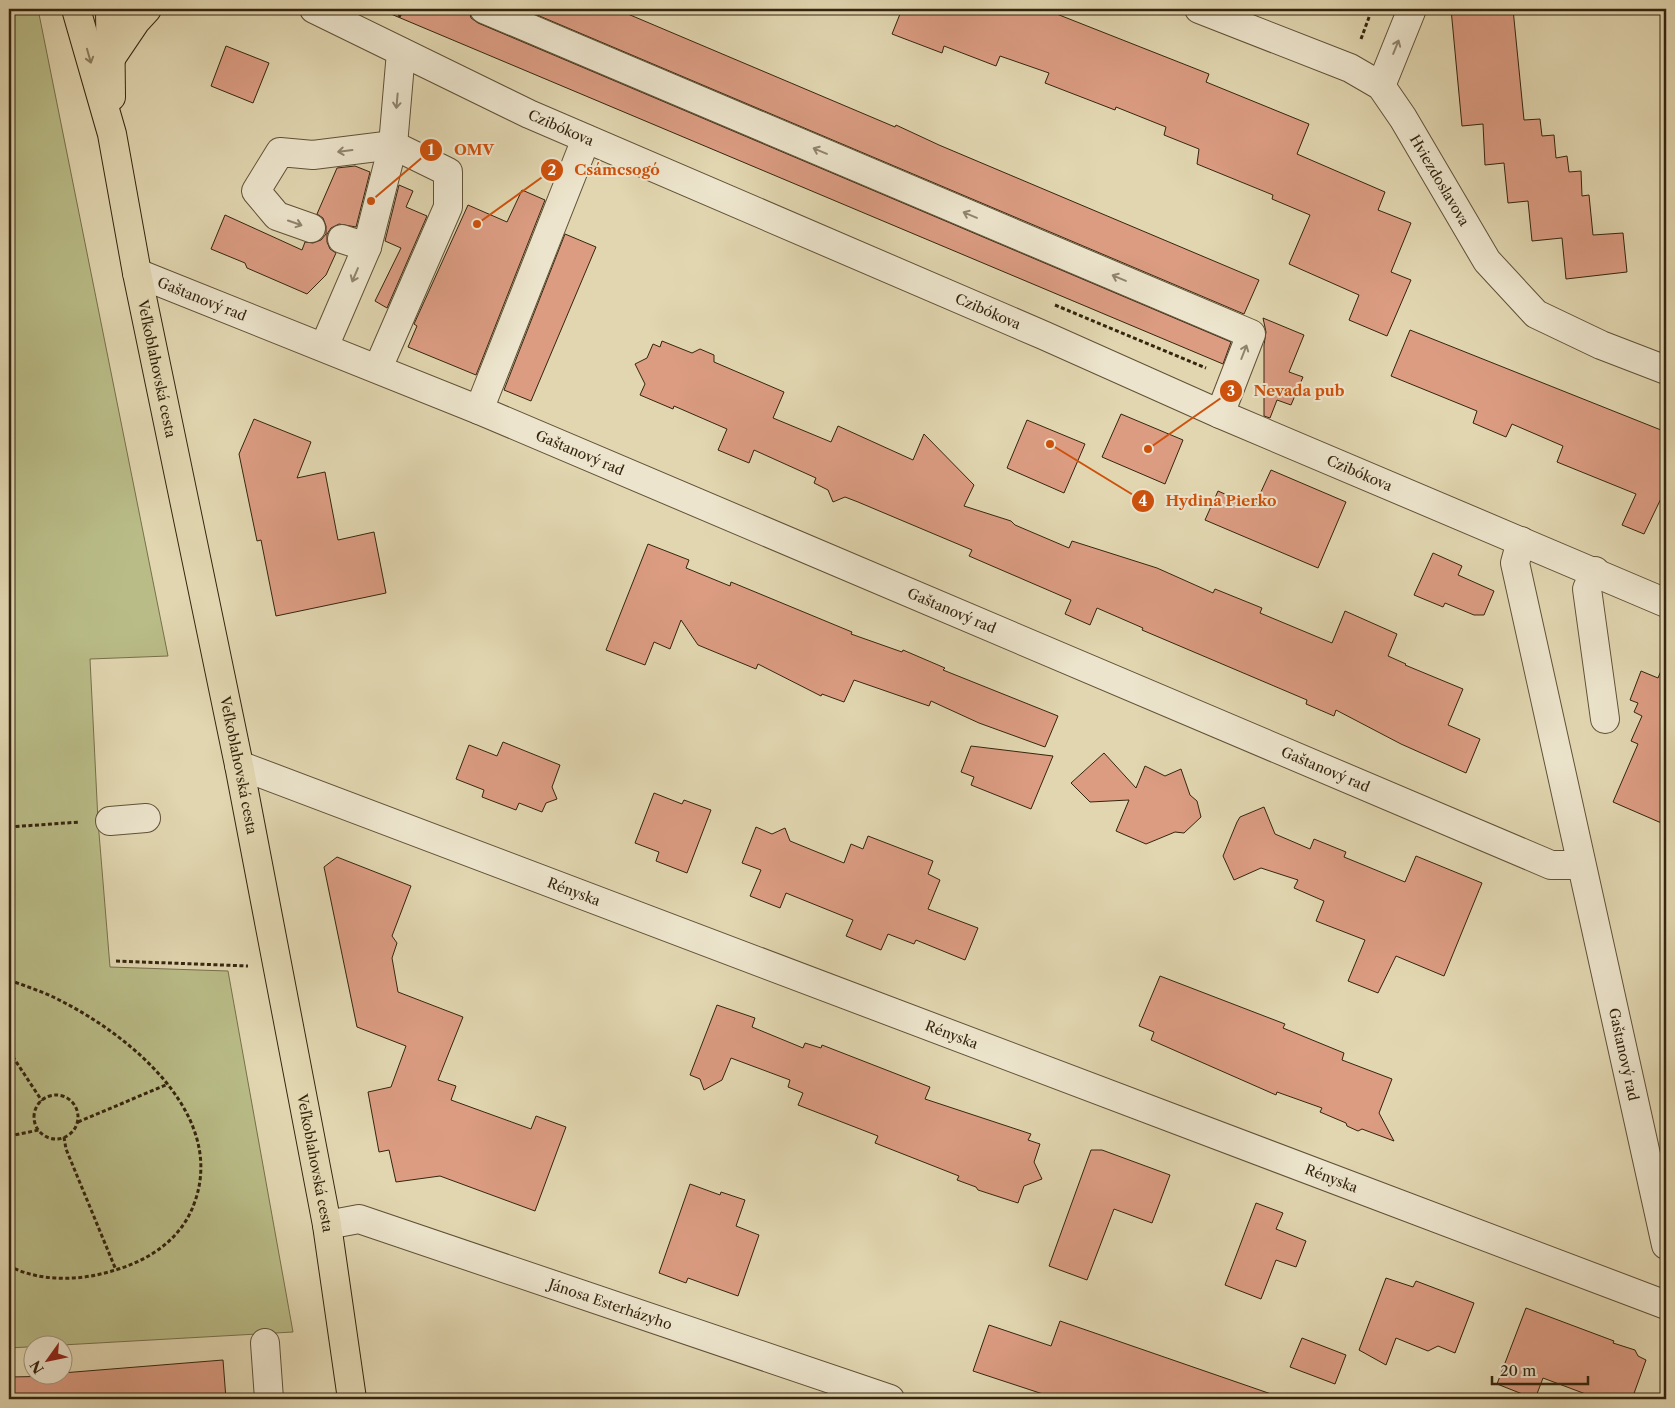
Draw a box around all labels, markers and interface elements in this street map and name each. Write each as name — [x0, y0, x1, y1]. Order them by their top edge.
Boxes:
one-way arrow — [1392, 40, 1401, 55]
one-way arrow — [85, 47, 95, 63]
one-way arrow — [392, 92, 402, 108]
street label: Czibókova — [525, 106, 597, 150]
street label: Hviezdoslavova — [1406, 131, 1474, 230]
callout: OMV — [419, 135, 504, 165]
text: 1 — [428, 140, 435, 159]
text: OMV — [454, 140, 495, 159]
one-way arrow — [337, 146, 353, 156]
one-way arrow — [813, 146, 828, 156]
callout: Csámcsogó — [539, 155, 670, 185]
text: 2 — [548, 160, 557, 179]
text: Csámcsogó — [574, 160, 660, 179]
one-way arrow — [963, 209, 978, 219]
one-way arrow — [287, 218, 303, 228]
one-way arrow — [350, 267, 359, 282]
one-way arrow — [1112, 272, 1127, 282]
street label: Gaštanový rad — [155, 273, 250, 325]
street label: Czibókova — [953, 289, 1024, 334]
street label: Veľkoblahovská cesta — [134, 297, 180, 440]
one-way arrow — [1240, 345, 1249, 360]
callout: Nevada pub — [1219, 376, 1355, 406]
text: 3 — [1227, 381, 1235, 400]
text: Nevada pub — [1254, 381, 1345, 400]
street label: Gaštanový rad — [533, 426, 627, 480]
street label: Czibókova — [1324, 451, 1396, 495]
callout: Hydina Pierko — [1131, 486, 1287, 516]
text: 4 — [1139, 491, 1148, 510]
text: Hydina Pierko — [1165, 491, 1277, 510]
street label: Gaštanový rad — [905, 584, 999, 638]
street label: Veľkoblahovská cesta — [216, 694, 261, 836]
street label: Gaštanový rad — [1279, 743, 1373, 796]
street label: Rényska — [545, 874, 603, 910]
street label: Gaštanový rad — [1605, 1006, 1643, 1103]
street label: Rényska — [923, 1016, 981, 1053]
street label: Veľkoblahovská cesta — [293, 1091, 337, 1234]
street label: Rényska — [1302, 1160, 1361, 1197]
street label: Jánosa Esterházyho — [544, 1274, 675, 1334]
north arrow — [22, 1336, 72, 1386]
scale bar — [1492, 1353, 1589, 1385]
text: N — [26, 1357, 48, 1377]
text: 20 m — [1500, 1361, 1536, 1380]

